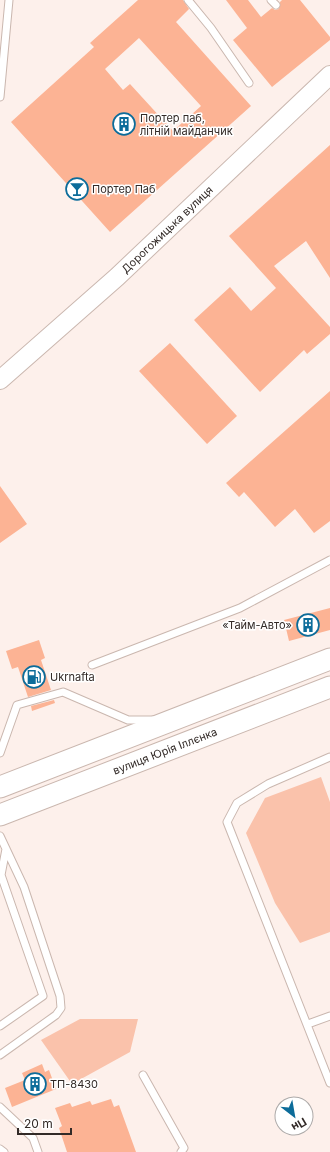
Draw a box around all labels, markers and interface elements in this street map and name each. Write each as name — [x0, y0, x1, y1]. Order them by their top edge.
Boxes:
building icon: Портер паб, літній майданчик — [111, 111, 137, 137]
place label: Портер паб, літній майданчик — [140, 111, 233, 138]
bar icon: Портер Паб — [64, 176, 90, 202]
place label: Портер Паб — [92, 182, 156, 196]
street label: Дорогожицька вулиця — [119, 183, 216, 276]
building icon: «Тайм-Авто» — [295, 612, 321, 638]
place label: «Тайм-Авто» — [222, 618, 292, 632]
fuel station icon: Ukrnafta — [21, 664, 47, 690]
place label: Ukrnafta — [50, 670, 95, 684]
street label: вулиця Юрія Іллєнка — [111, 724, 219, 778]
building icon: ТП-8430 — [22, 1071, 48, 1097]
place label: ТП-8430 — [50, 1077, 98, 1091]
north arrow — [274, 1096, 314, 1136]
scale bar — [18, 1110, 71, 1136]
text: Пн — [289, 1115, 309, 1135]
text: 20 m — [24, 1116, 53, 1131]

